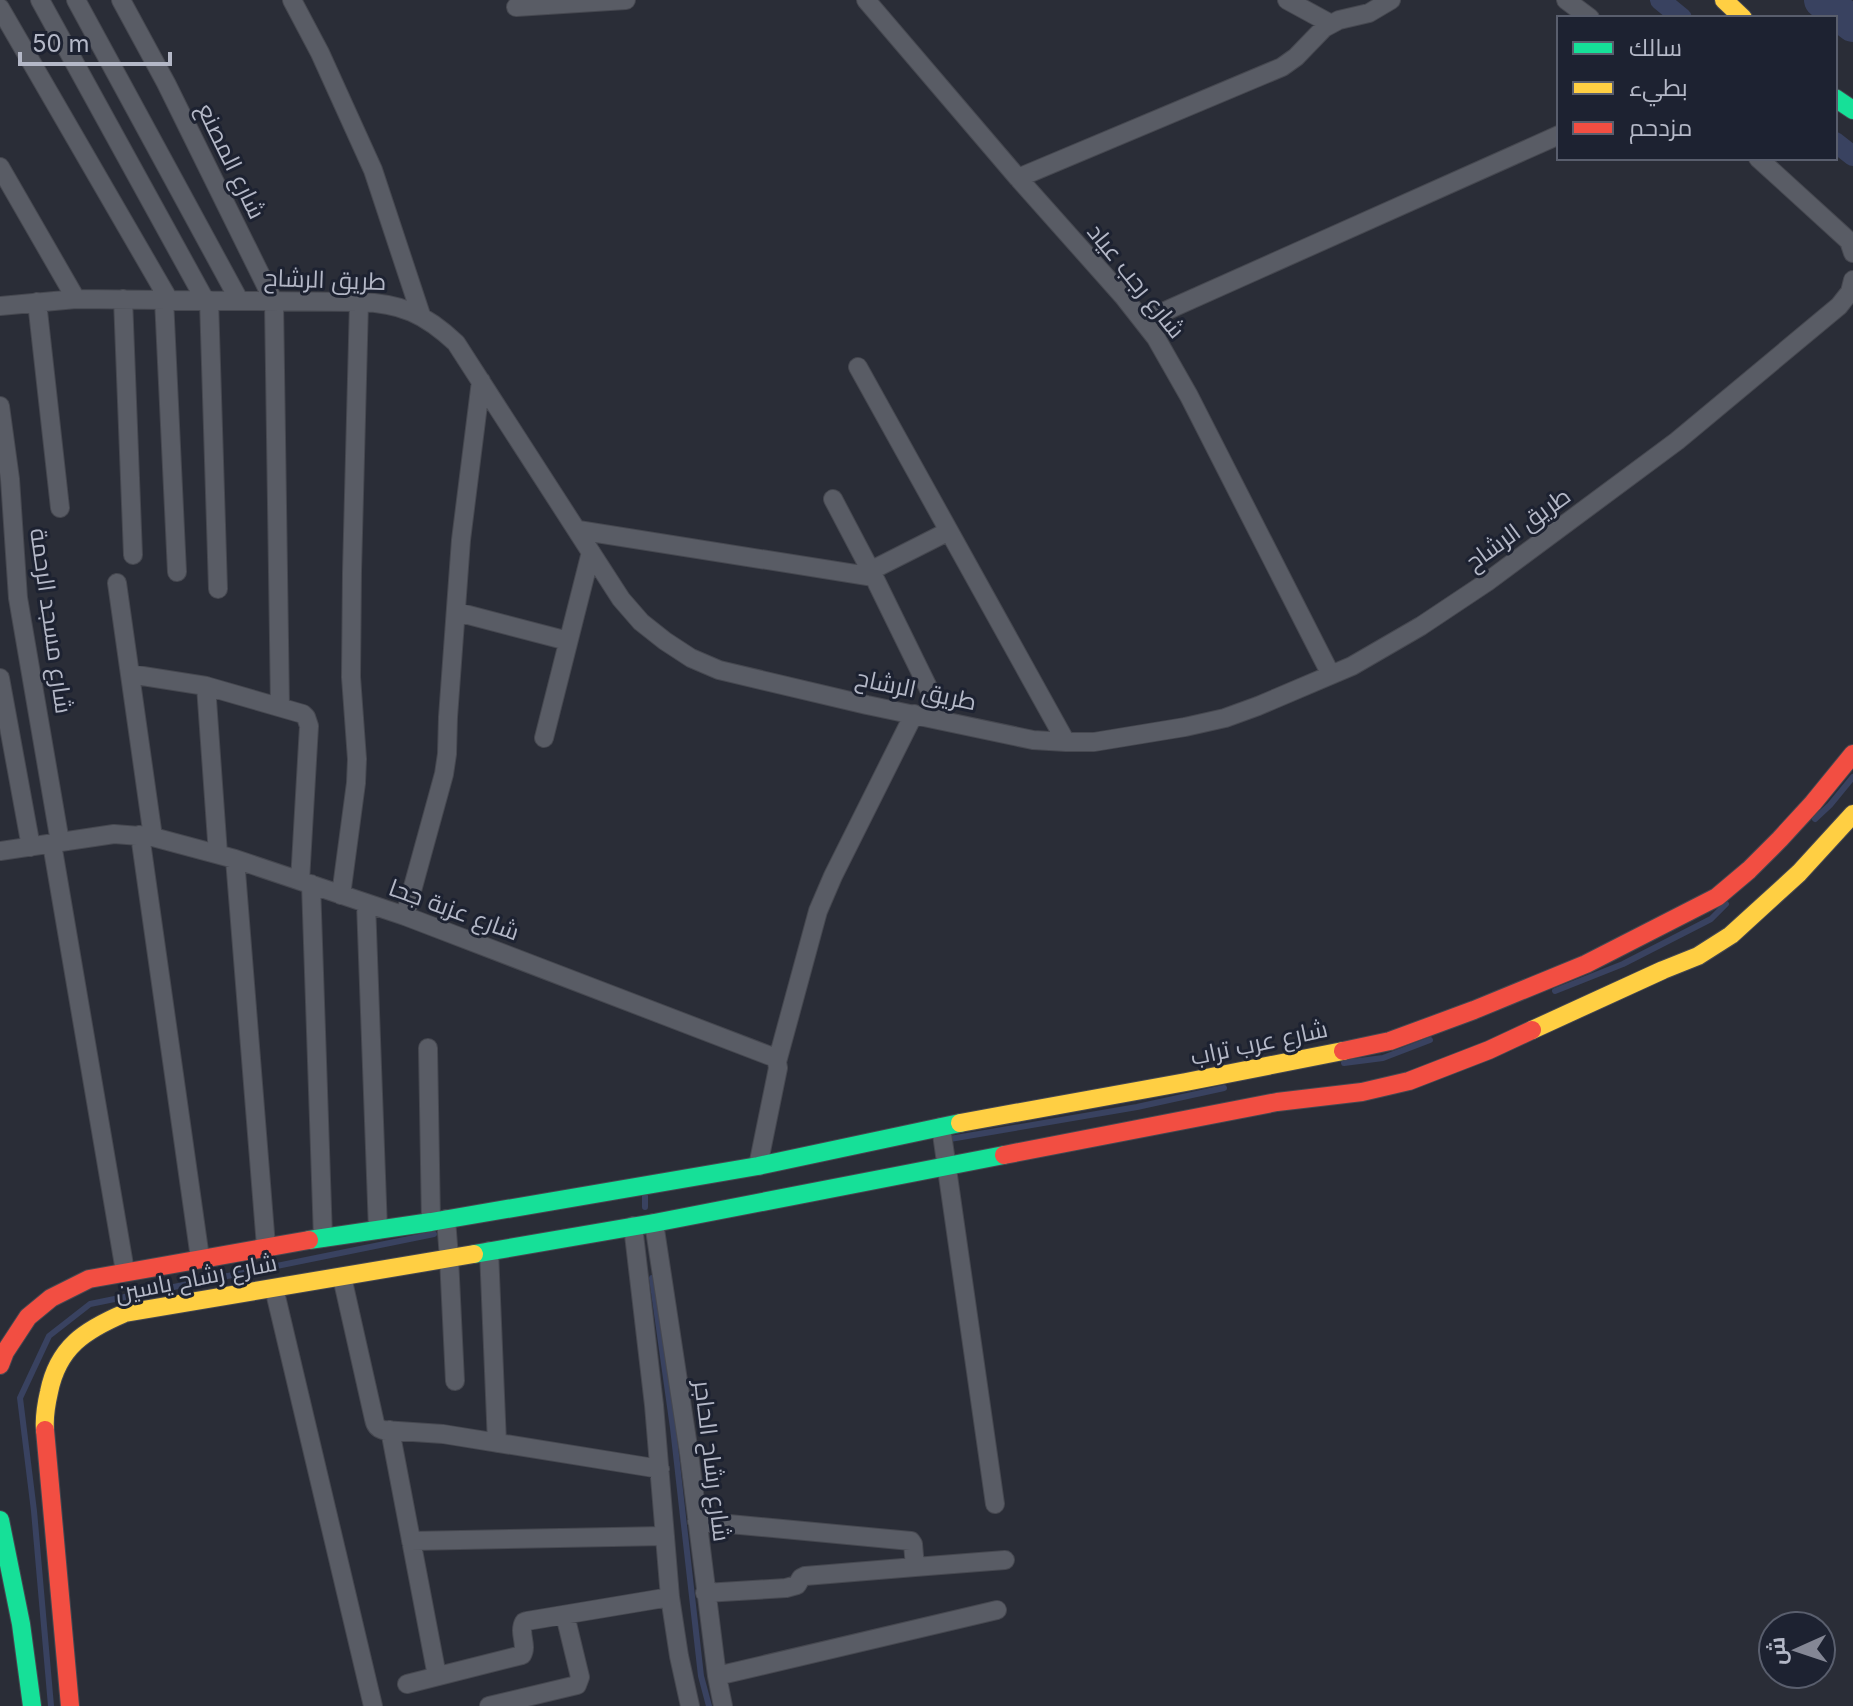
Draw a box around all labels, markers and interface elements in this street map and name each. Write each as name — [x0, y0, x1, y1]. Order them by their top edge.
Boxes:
scale bar — [20, 16, 170, 66]
legend — [1557, 16, 1837, 160]
text: 50 m — [32, 29, 90, 58]
text: سالك — [1629, 33, 1682, 62]
text: بطيء — [1629, 73, 1688, 107]
street label: شارع المصنع — [189, 98, 272, 224]
text: مزدحم — [1629, 113, 1692, 144]
street label: شارع رجب عياد — [1080, 217, 1191, 345]
street label: طريق الرشاح — [263, 263, 387, 298]
street label: طريق الرشاح — [1460, 481, 1577, 578]
street label: شارع مسجد الرحمة — [22, 526, 79, 716]
street label: طريق الرشاح — [853, 663, 979, 718]
street label: شارع عزبة جحا — [384, 873, 523, 948]
street label: شارع عرب تراب — [1188, 1014, 1330, 1073]
street label: شارع رشاح ياسين — [112, 1248, 280, 1309]
street label: شارع رشاح الحاجر — [686, 1377, 737, 1543]
north arrow — [1757, 1610, 1837, 1690]
text: ش — [1763, 1636, 1792, 1666]

